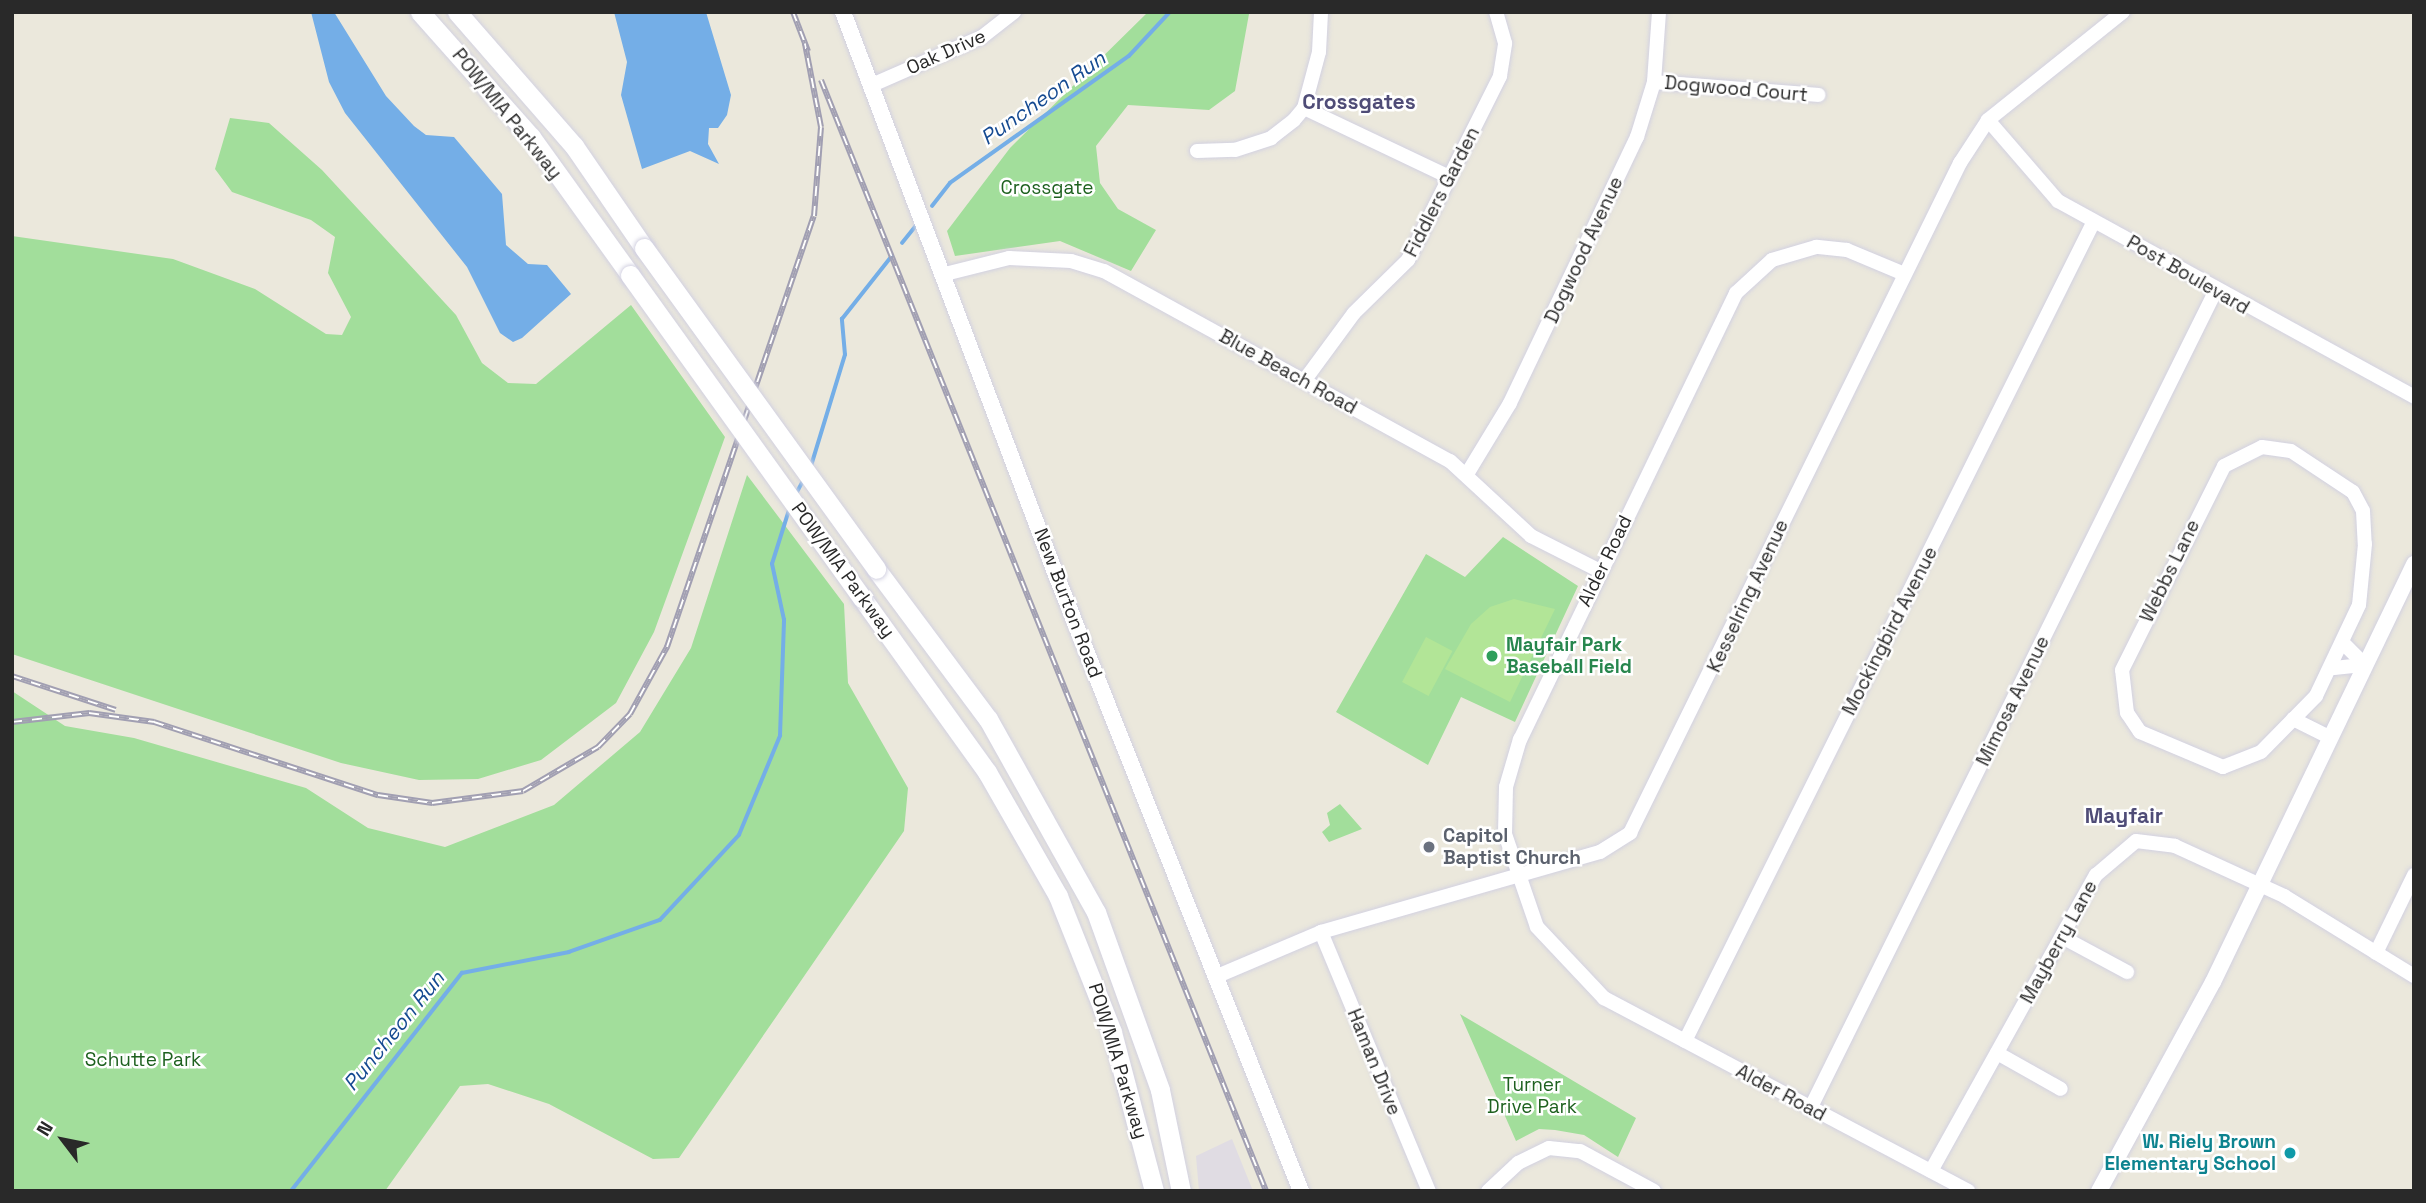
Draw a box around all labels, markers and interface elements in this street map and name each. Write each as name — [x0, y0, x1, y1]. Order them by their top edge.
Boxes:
street label: Oak Drive — [903, 24, 989, 80]
street label: POW/MIA Parkway — [447, 44, 567, 184]
water label: Puncheon Run — [976, 46, 1110, 150]
street label: Dogwood Court — [1663, 71, 1809, 107]
district label: Crossgates — [1302, 89, 1416, 115]
street label: Fiddlers Garden — [1399, 123, 1485, 261]
street label: Dogwood Avenue — [1540, 173, 1628, 327]
park label: Crossgate — [1001, 177, 1093, 199]
street label: Post Boulevard — [2123, 231, 2253, 319]
street label: Blue Beach Road — [1215, 325, 1361, 419]
street label: POW/MIA Parkway — [786, 498, 900, 642]
street label: Alder Road — [1573, 512, 1637, 610]
street label: Kesselring Avenue — [1703, 516, 1793, 676]
street label: Webbs Lane — [2135, 516, 2205, 626]
street label: New Burton Road — [1029, 525, 1107, 681]
street label: Mockingbird Avenue — [1838, 543, 1942, 719]
street label: Mimosa Avenue — [1972, 632, 2054, 770]
place label: Mayfair Park Baseball Field — [1506, 634, 1632, 678]
marker: Mayfair Park Baseball Field — [1484, 648, 1500, 664]
district label: Mayfair — [2085, 803, 2163, 829]
place label: Capitol Baptist Church — [1443, 825, 1581, 869]
marker: Capitol Baptist Church — [1421, 839, 1437, 855]
street label: Mayberry Lane — [2016, 876, 2102, 1008]
water label: Puncheon Run — [338, 966, 450, 1096]
street label: POW/MIA Parkway — [1083, 980, 1153, 1142]
street label: Haman Drive — [1342, 1005, 1406, 1119]
park label: Schutte Park — [85, 1049, 201, 1071]
street label: Alder Road — [1732, 1060, 1830, 1126]
park label: Turner Drive Park — [1487, 1074, 1577, 1118]
north arrow — [28, 1105, 98, 1175]
text: N — [31, 1117, 59, 1141]
place label: W. Riely Brown Elementary School — [2104, 1131, 2276, 1175]
marker: W. Riely Brown Elementary School — [2282, 1145, 2298, 1161]

